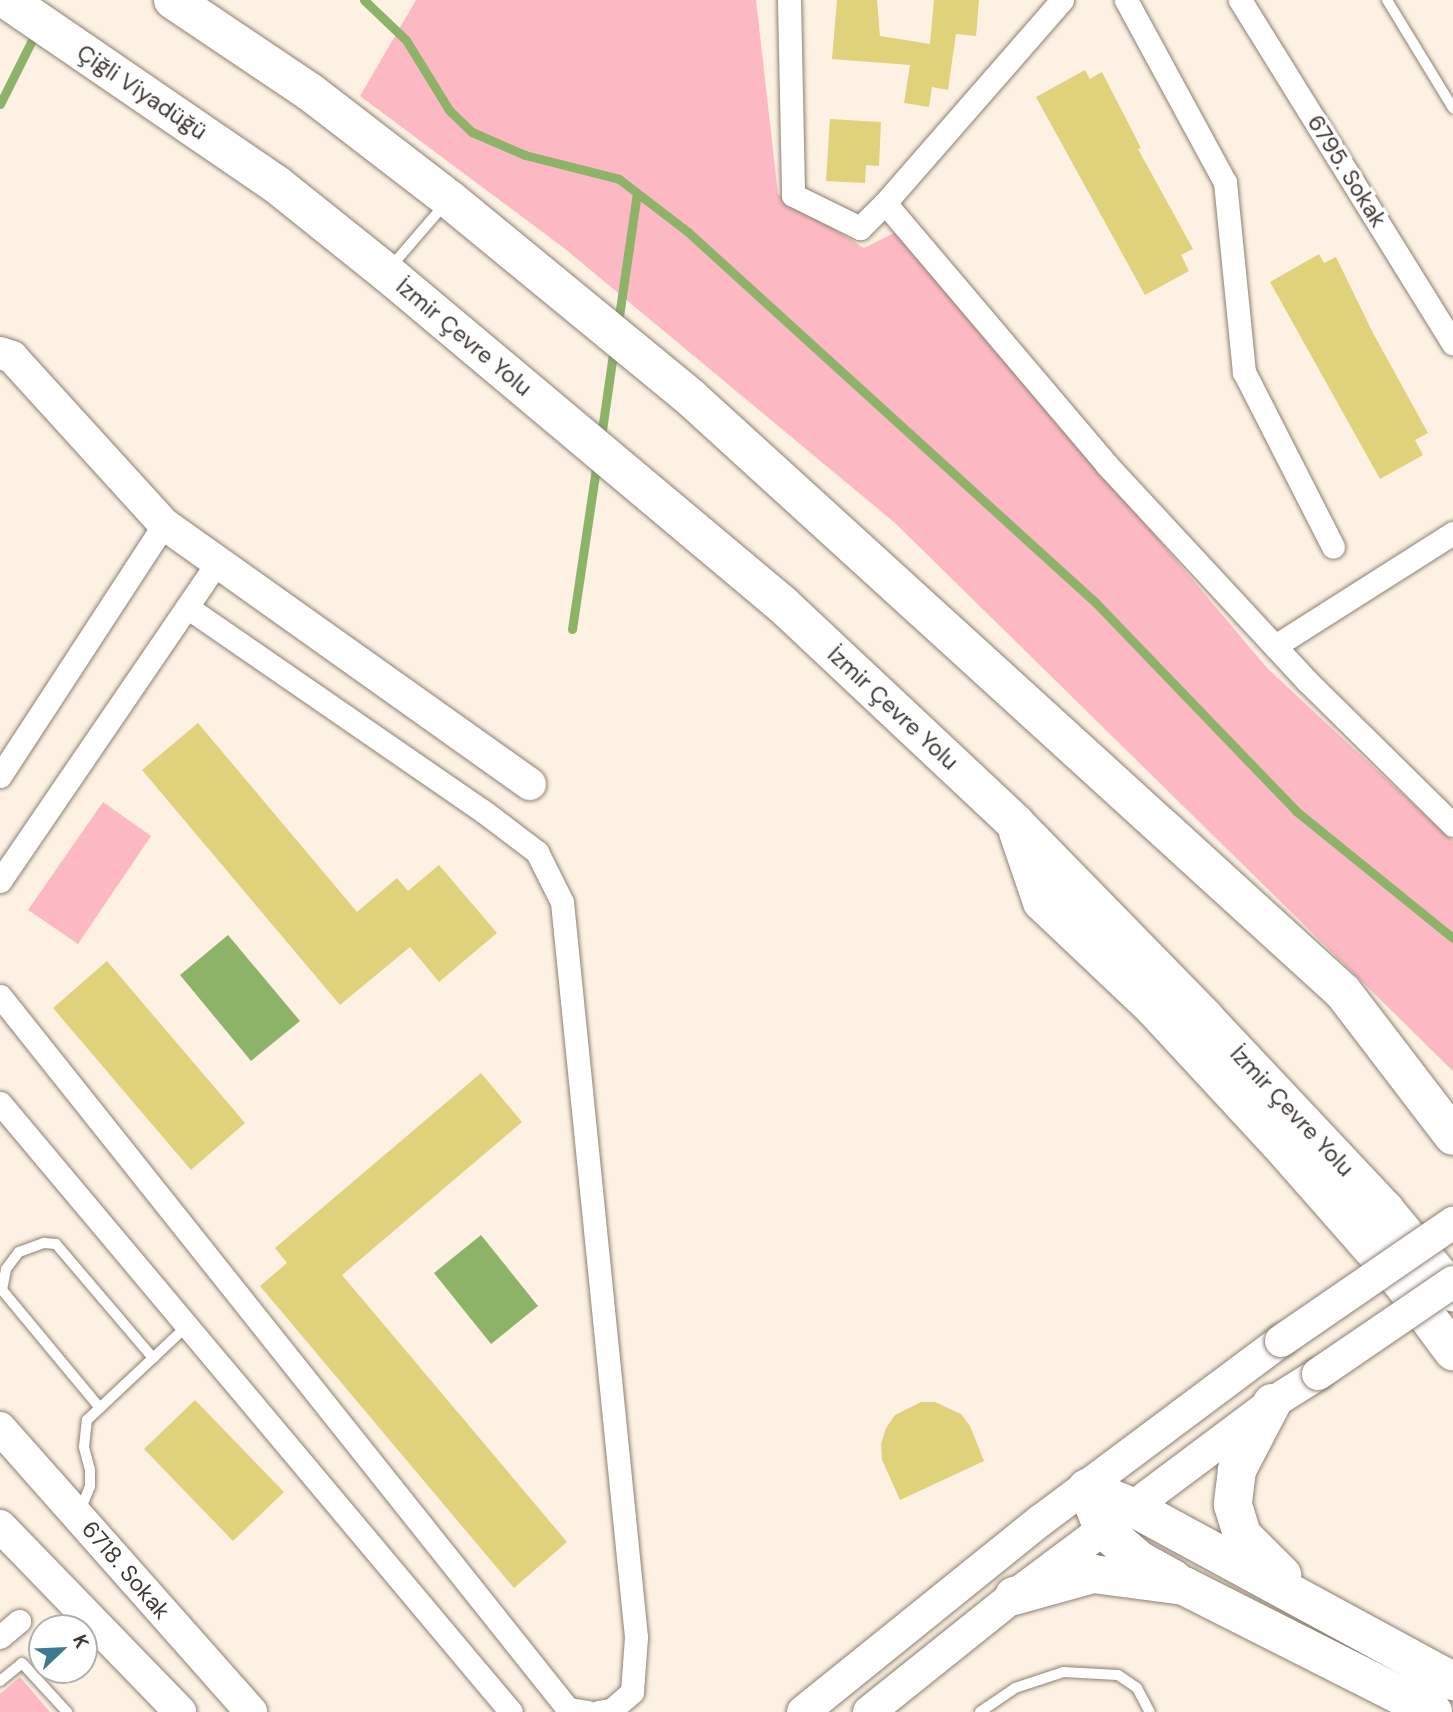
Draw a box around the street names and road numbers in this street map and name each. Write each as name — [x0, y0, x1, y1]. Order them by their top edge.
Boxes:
street label: Çiğli Viyadüğü — [72, 38, 212, 146]
street label: 6795. Sokak — [1302, 110, 1392, 232]
street label: İzmir Çevre Yolu — [391, 272, 537, 402]
street label: İzmir Çevre Yolu — [822, 641, 964, 775]
street label: İzmir Çevre Yolu — [1225, 1040, 1359, 1182]
street label: 6718. Sokak — [76, 1515, 176, 1625]

